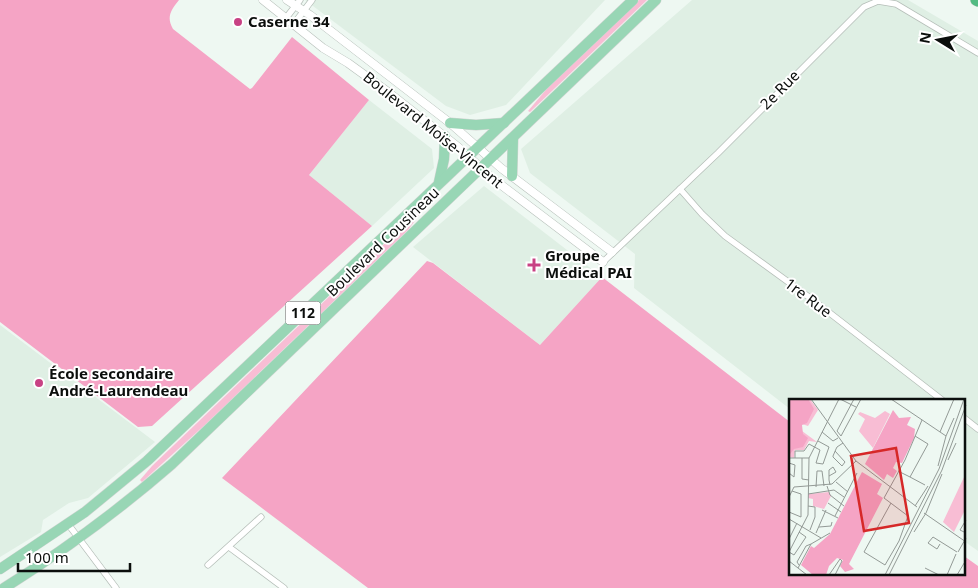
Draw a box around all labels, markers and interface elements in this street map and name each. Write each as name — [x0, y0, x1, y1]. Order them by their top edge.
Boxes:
place label: Caserne 34 — [248, 11, 330, 31]
north arrow — [913, 15, 963, 65]
marker: Caserne 34 — [232, 16, 244, 28]
text: N — [914, 30, 935, 45]
street label: 2e Rue — [755, 65, 803, 113]
street label: Boulevard Moïse-Vincent — [359, 66, 508, 192]
street label: Boulevard Cousineau — [322, 182, 443, 300]
place label: Groupe Médical PAI — [545, 245, 632, 282]
marker: Groupe Médical PAI — [527, 258, 541, 272]
street label: 1re Rue — [781, 273, 836, 321]
road number: 112 — [286, 302, 320, 324]
place label: École secondaire André-Laurendeau — [49, 363, 188, 400]
marker: École secondaire André-Laurendeau — [33, 377, 45, 389]
inset map — [789, 399, 966, 576]
scale bar — [18, 540, 130, 572]
text: 100 m — [25, 547, 69, 567]

